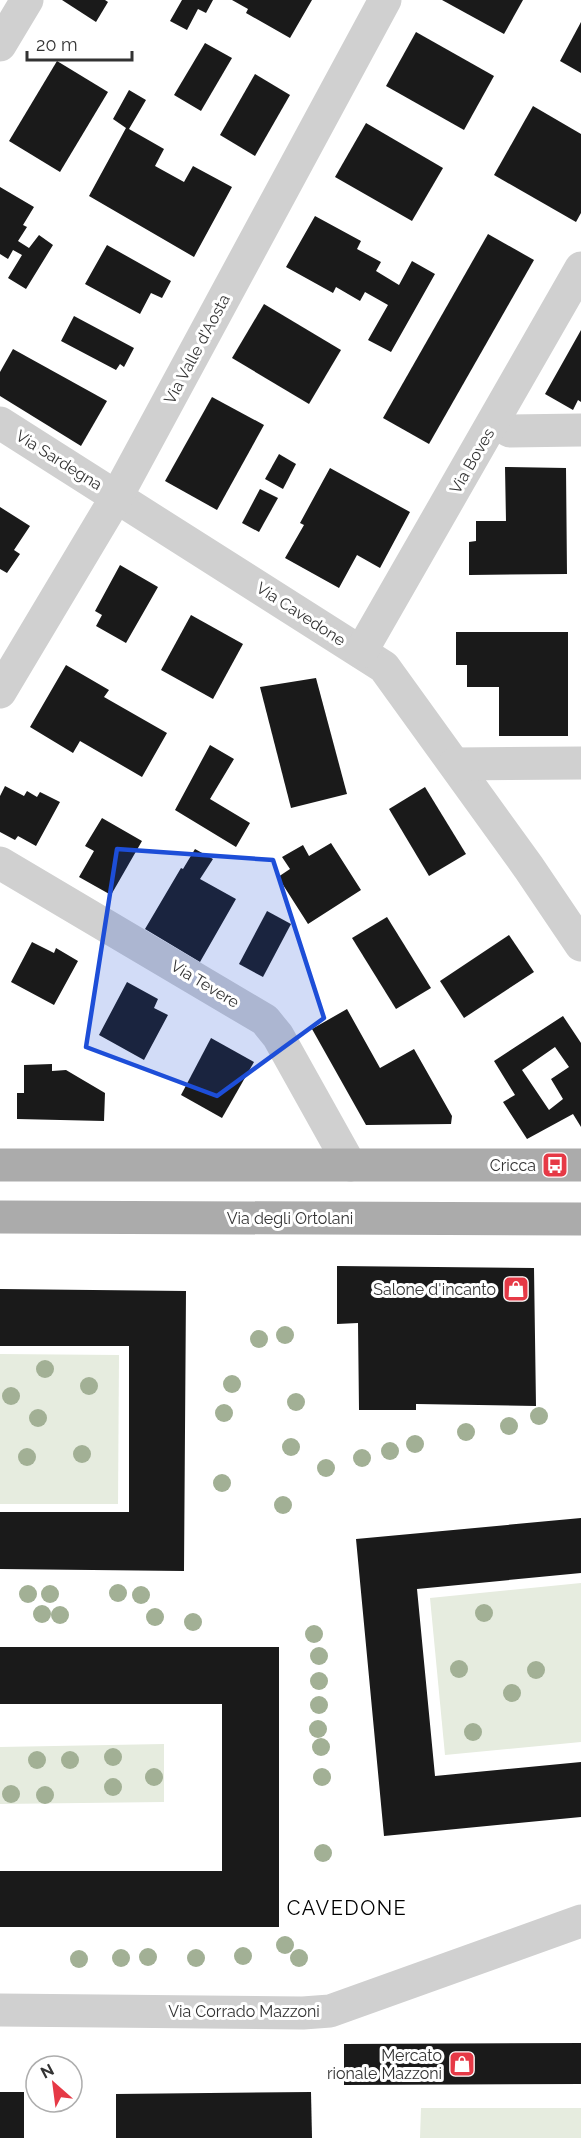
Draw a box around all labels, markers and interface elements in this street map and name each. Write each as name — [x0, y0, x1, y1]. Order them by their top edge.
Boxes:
scale bar — [27, 24, 132, 62]
text: 20 m — [36, 34, 78, 55]
street label: Via Valle d'Aosta — [160, 291, 234, 407]
street label: Via Boves — [446, 425, 498, 497]
street label: Via Sardegna — [12, 426, 106, 494]
street label: Via Cavedone — [253, 578, 349, 650]
street label: Via Tevere — [167, 956, 243, 1012]
bus stop icon: Cricca — [540, 1150, 570, 1180]
place label: Cricca — [490, 1156, 536, 1175]
street label: Via degli Ortolani — [227, 1209, 353, 1228]
shop icon: Salone d'incanto — [501, 1274, 531, 1304]
place label: Salone d'incanto — [373, 1280, 496, 1299]
district label: CAVEDONE — [287, 1896, 407, 1920]
street label: Via Corrado Mazzoni — [168, 2002, 320, 2021]
place label: Mercato rionale Mazzoni — [327, 2046, 442, 2083]
shop icon: Mercato rionale Mazzoni — [447, 2049, 477, 2079]
north arrow — [24, 2054, 84, 2114]
text: N — [37, 2060, 57, 2082]

